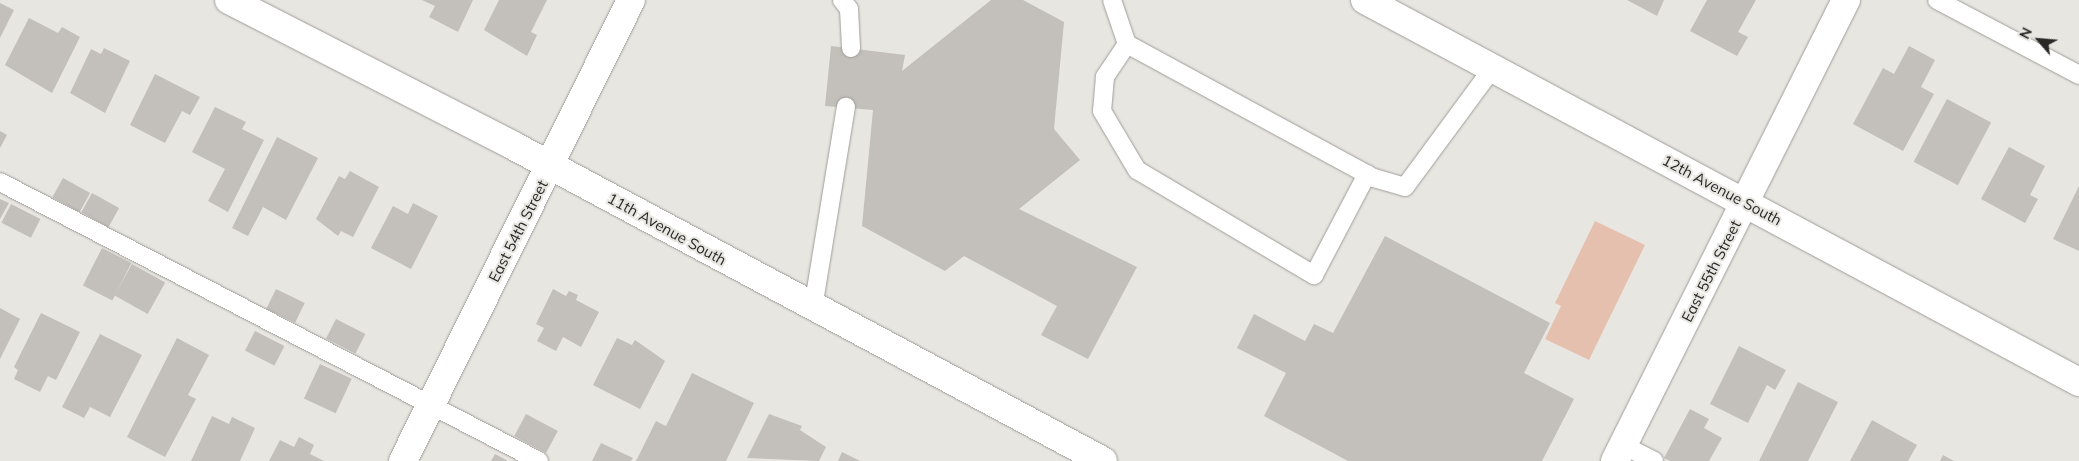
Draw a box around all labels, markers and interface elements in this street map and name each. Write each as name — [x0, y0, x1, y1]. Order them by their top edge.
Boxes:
north arrow — [2014, 15, 2064, 65]
text: N — [2015, 24, 2036, 42]
street label: 12th Avenue South — [1659, 151, 1785, 229]
street label: East 54th Street — [485, 177, 551, 285]
street label: 11th Avenue South — [605, 189, 729, 269]
street label: East 55th Street — [1678, 217, 1744, 325]

